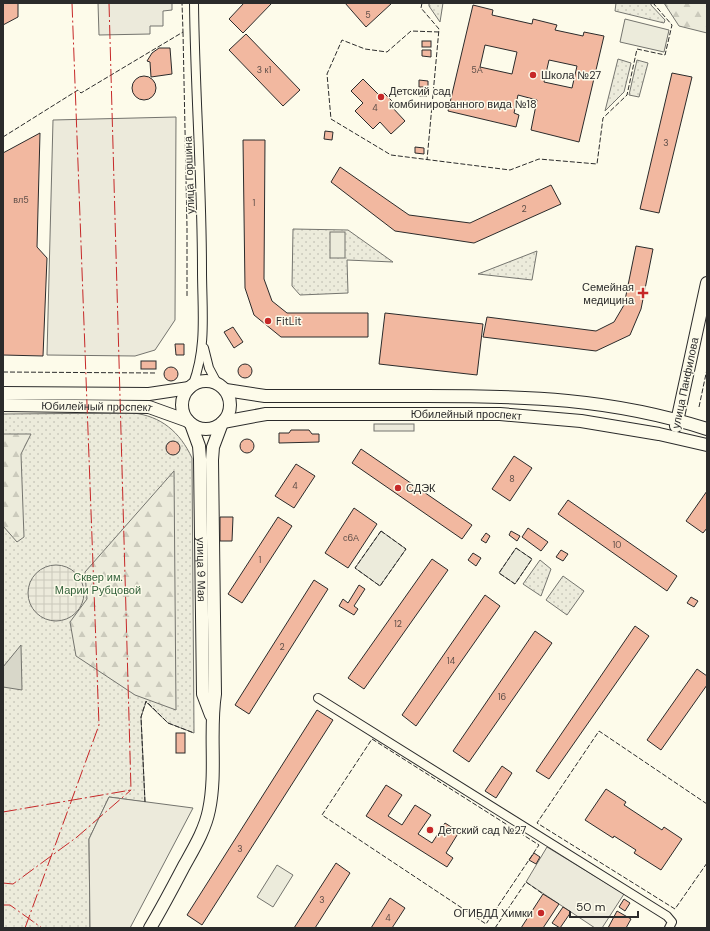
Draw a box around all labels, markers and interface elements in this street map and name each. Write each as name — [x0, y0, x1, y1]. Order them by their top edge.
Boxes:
house number: 5 — [365, 9, 371, 21]
house number: 3 к1 — [257, 64, 271, 76]
house number: 5А — [471, 64, 483, 76]
place label: Школа №27 — [541, 68, 601, 82]
marker: Школа №27 — [528, 70, 538, 80]
place label: Детский сад комбинированного вида №18 — [389, 84, 537, 111]
marker: Детский сад комбинированного вида №18 — [376, 92, 386, 102]
house number: 4 — [372, 102, 378, 114]
street label: улица Горшина — [181, 135, 197, 214]
house number: 3 — [663, 137, 669, 149]
house number: вл5 — [13, 194, 29, 206]
house number: 1 — [253, 197, 256, 209]
house number: 2 — [521, 203, 527, 215]
place label: Семейная медицина — [582, 280, 635, 307]
marker: Семейная медицина — [637, 287, 649, 299]
place label: FitLit — [276, 314, 302, 328]
marker: FitLit — [263, 316, 273, 326]
street label: улица Панфилова — [668, 335, 702, 430]
street label: Юбилейный проспект — [41, 399, 155, 415]
street label: Юбилейный проспект — [411, 407, 522, 423]
house number: 8 — [509, 473, 515, 485]
house number: 4 — [292, 480, 298, 492]
place label: СДЭК — [406, 481, 436, 495]
marker: СДЭК — [393, 483, 403, 493]
house number: с6А — [343, 532, 359, 544]
street label: улица 9 Мая — [194, 537, 209, 602]
house number: 10 — [613, 539, 621, 551]
house number: 1 — [259, 554, 262, 566]
park label: Сквер им. Марии Рубцовой — [55, 570, 141, 597]
house number: 12 — [394, 618, 402, 630]
house number: 2 — [279, 641, 285, 653]
house number: 14 — [447, 655, 456, 667]
house number: 16 — [498, 691, 507, 703]
place label: Детский сад №27 — [438, 823, 527, 837]
marker: Детский сад №27 — [425, 825, 435, 835]
house number: 3 — [237, 843, 243, 855]
scale bar — [570, 893, 638, 919]
house number: 3 — [319, 894, 325, 906]
text: 50 m — [576, 899, 605, 915]
place label: ОГИБДД Химки — [454, 906, 533, 920]
marker: ОГИБДД Химки — [536, 908, 546, 918]
house number: 4 — [385, 912, 391, 924]

